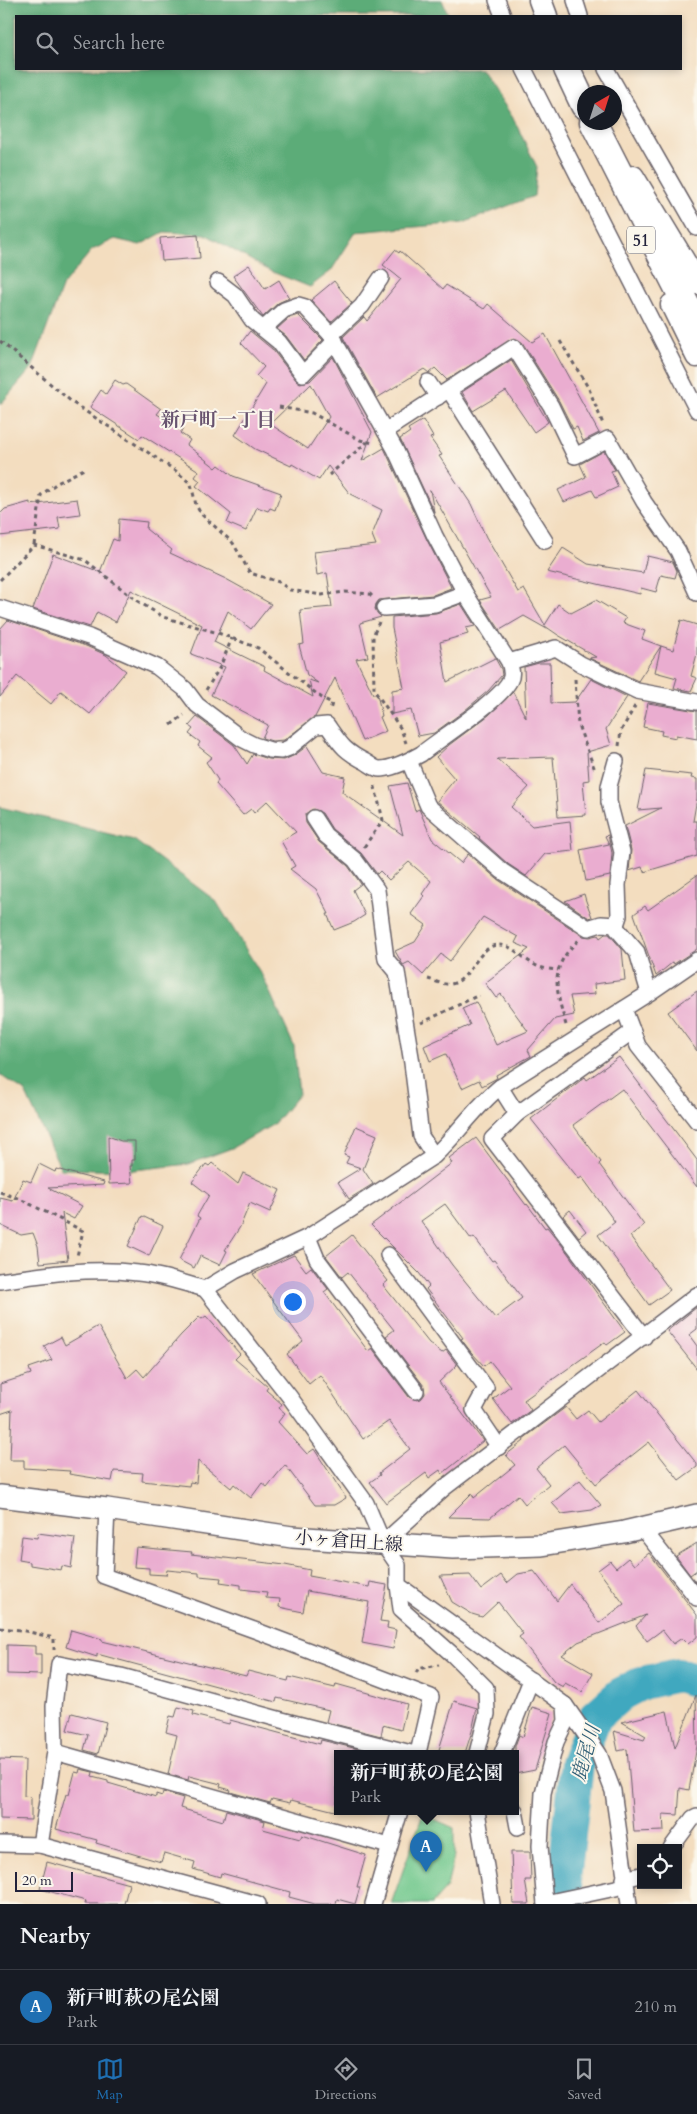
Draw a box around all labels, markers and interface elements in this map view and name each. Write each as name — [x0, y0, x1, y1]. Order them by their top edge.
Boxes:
search box — [15, 15, 682, 70]
icon: search — [33, 29, 61, 57]
text: Search here — [73, 30, 165, 56]
north arrow — [577, 85, 622, 130]
road number: 51 — [627, 226, 655, 254]
district label: 新戸町一丁目 — [161, 407, 275, 433]
your location — [280, 1289, 306, 1315]
street label: 小ヶ倉田上線 — [294, 1525, 404, 1558]
water label: 鹿尾川 — [566, 1720, 607, 1784]
popup — [334, 1750, 519, 1815]
text: 新戸町萩の尾公園 — [350, 1760, 503, 1786]
text: Park — [350, 1786, 381, 1808]
pin: A — [410, 1831, 442, 1872]
map controls — [637, 1844, 682, 1889]
button: locate — [637, 1844, 682, 1889]
scale bar — [15, 1869, 72, 1892]
text: 20 m — [22, 1871, 52, 1890]
text: Nearby — [20, 1922, 91, 1951]
text: 新戸町萩の尾公園 — [67, 1985, 219, 2011]
text: A — [30, 1996, 42, 2018]
text: 210 m — [635, 1996, 677, 2018]
text: Park — [67, 2011, 98, 2033]
tab: Map — [96, 2055, 124, 2104]
tab: Directions — [315, 2055, 376, 2104]
tab: Saved — [567, 2055, 601, 2104]

